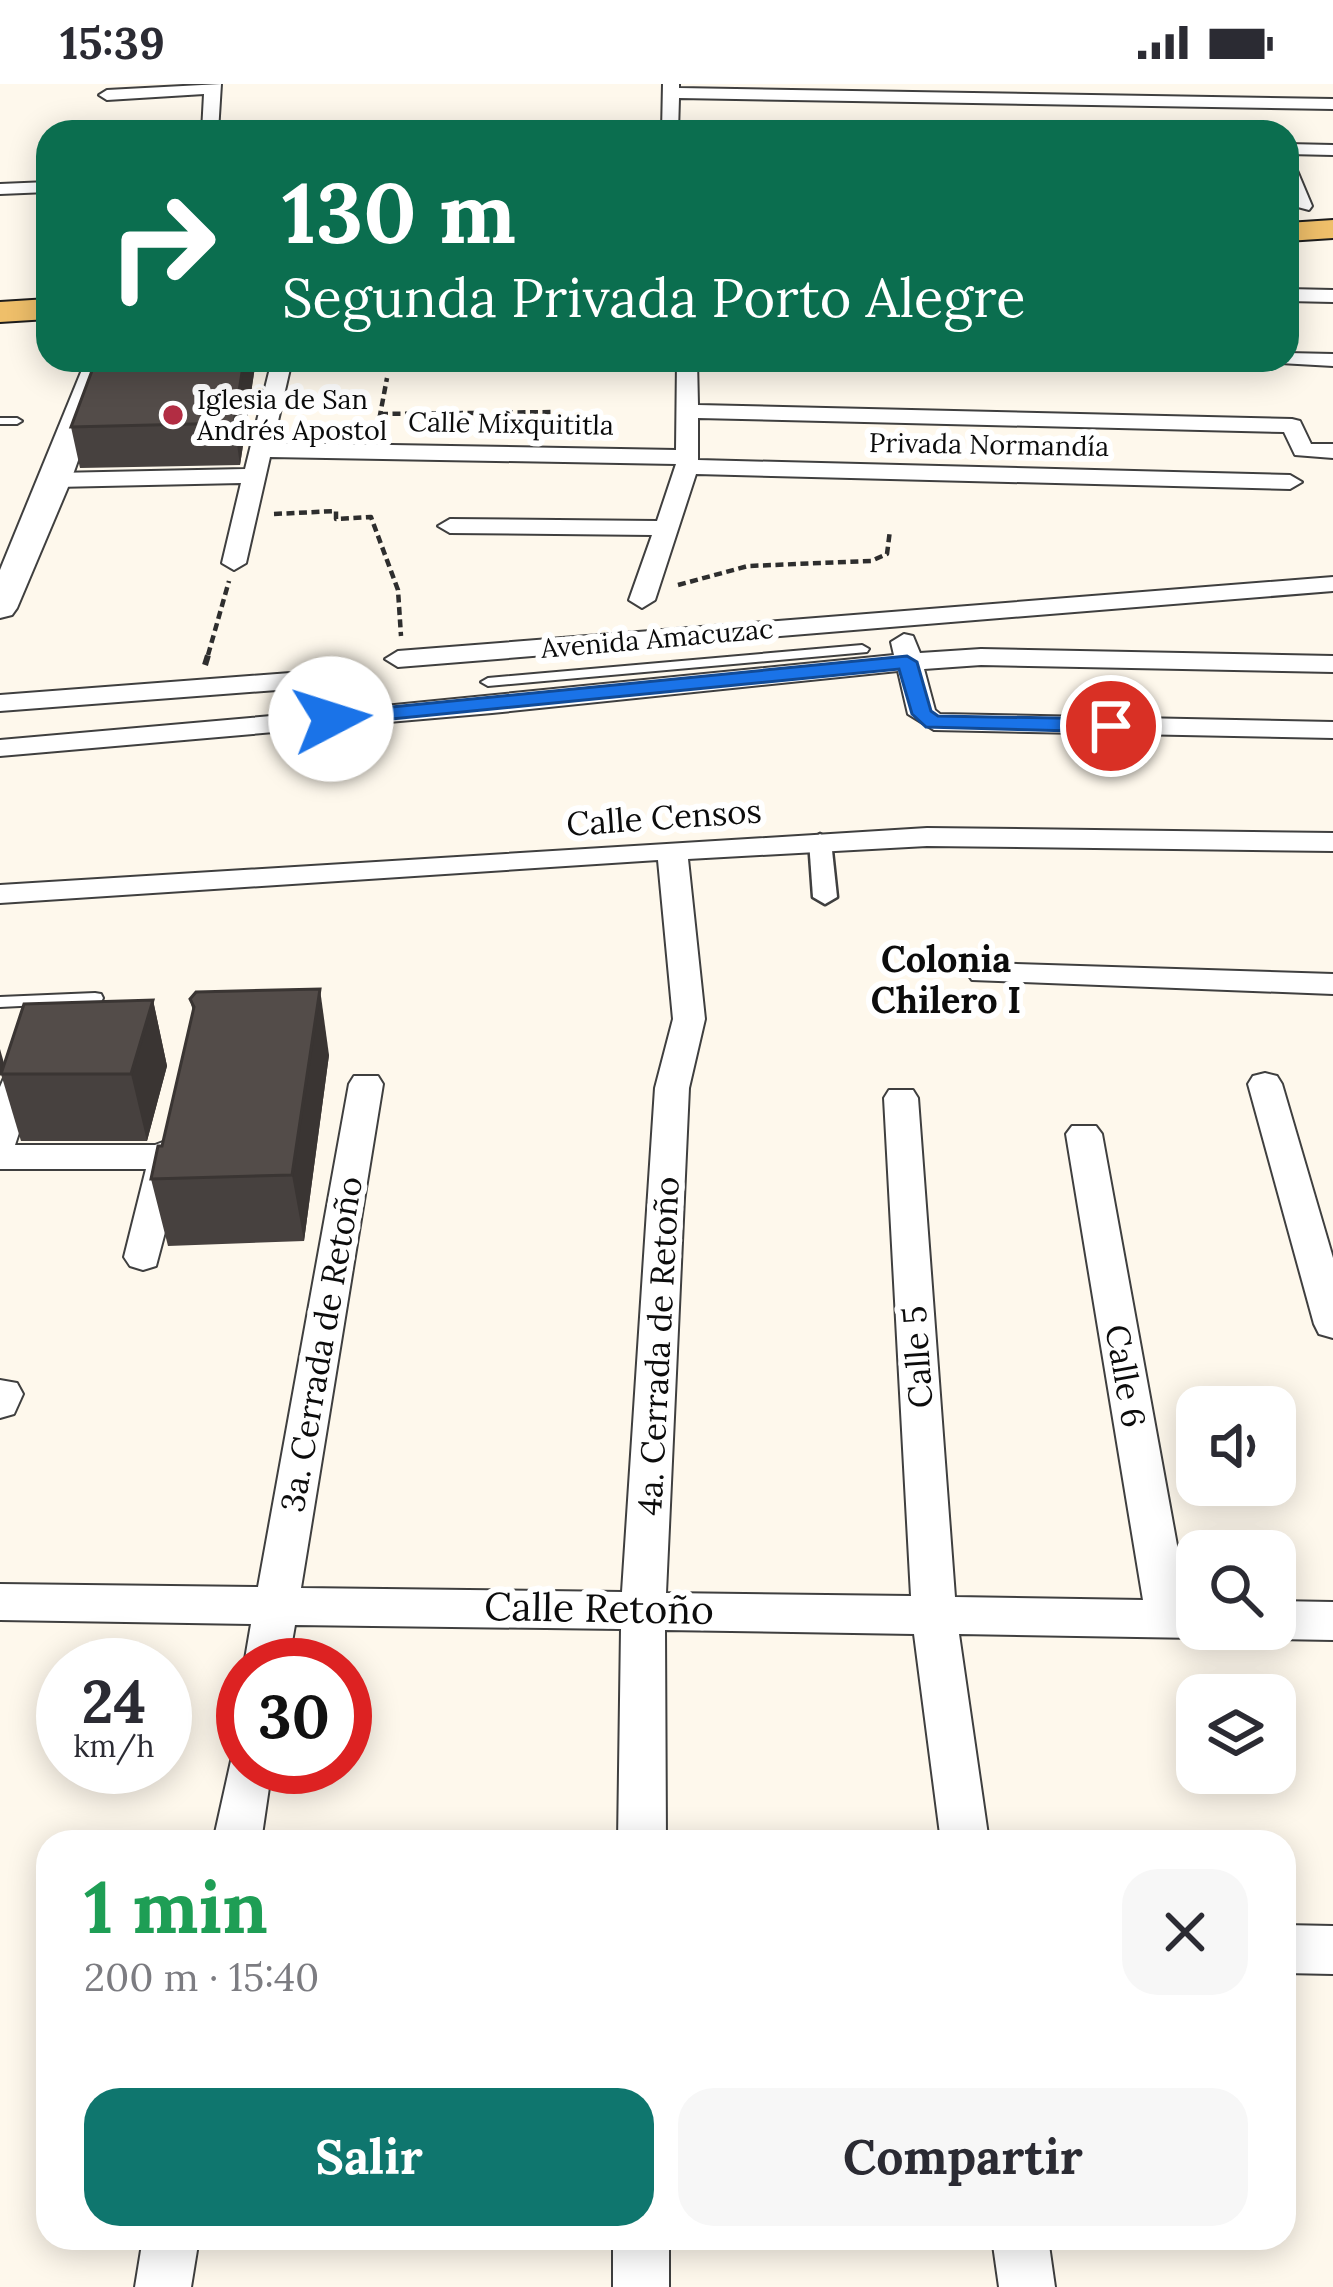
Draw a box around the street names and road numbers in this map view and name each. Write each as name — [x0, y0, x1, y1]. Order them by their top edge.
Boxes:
street label: Calle Mixquititla — [408, 404, 614, 442]
street label: Privada Normandía — [869, 425, 1109, 463]
street label: Avenida Amacuzac — [538, 611, 775, 665]
street label: Calle Censos — [565, 789, 763, 845]
street label: 3a. Cerrada de Retoño — [271, 1173, 371, 1515]
street label: 4a. Cerrada de Retoño — [628, 1175, 688, 1517]
street label: Calle 5 — [892, 1304, 942, 1410]
street label: Calle 6 — [1096, 1321, 1156, 1431]
street label: Calle Retoño — [484, 1581, 714, 1635]

